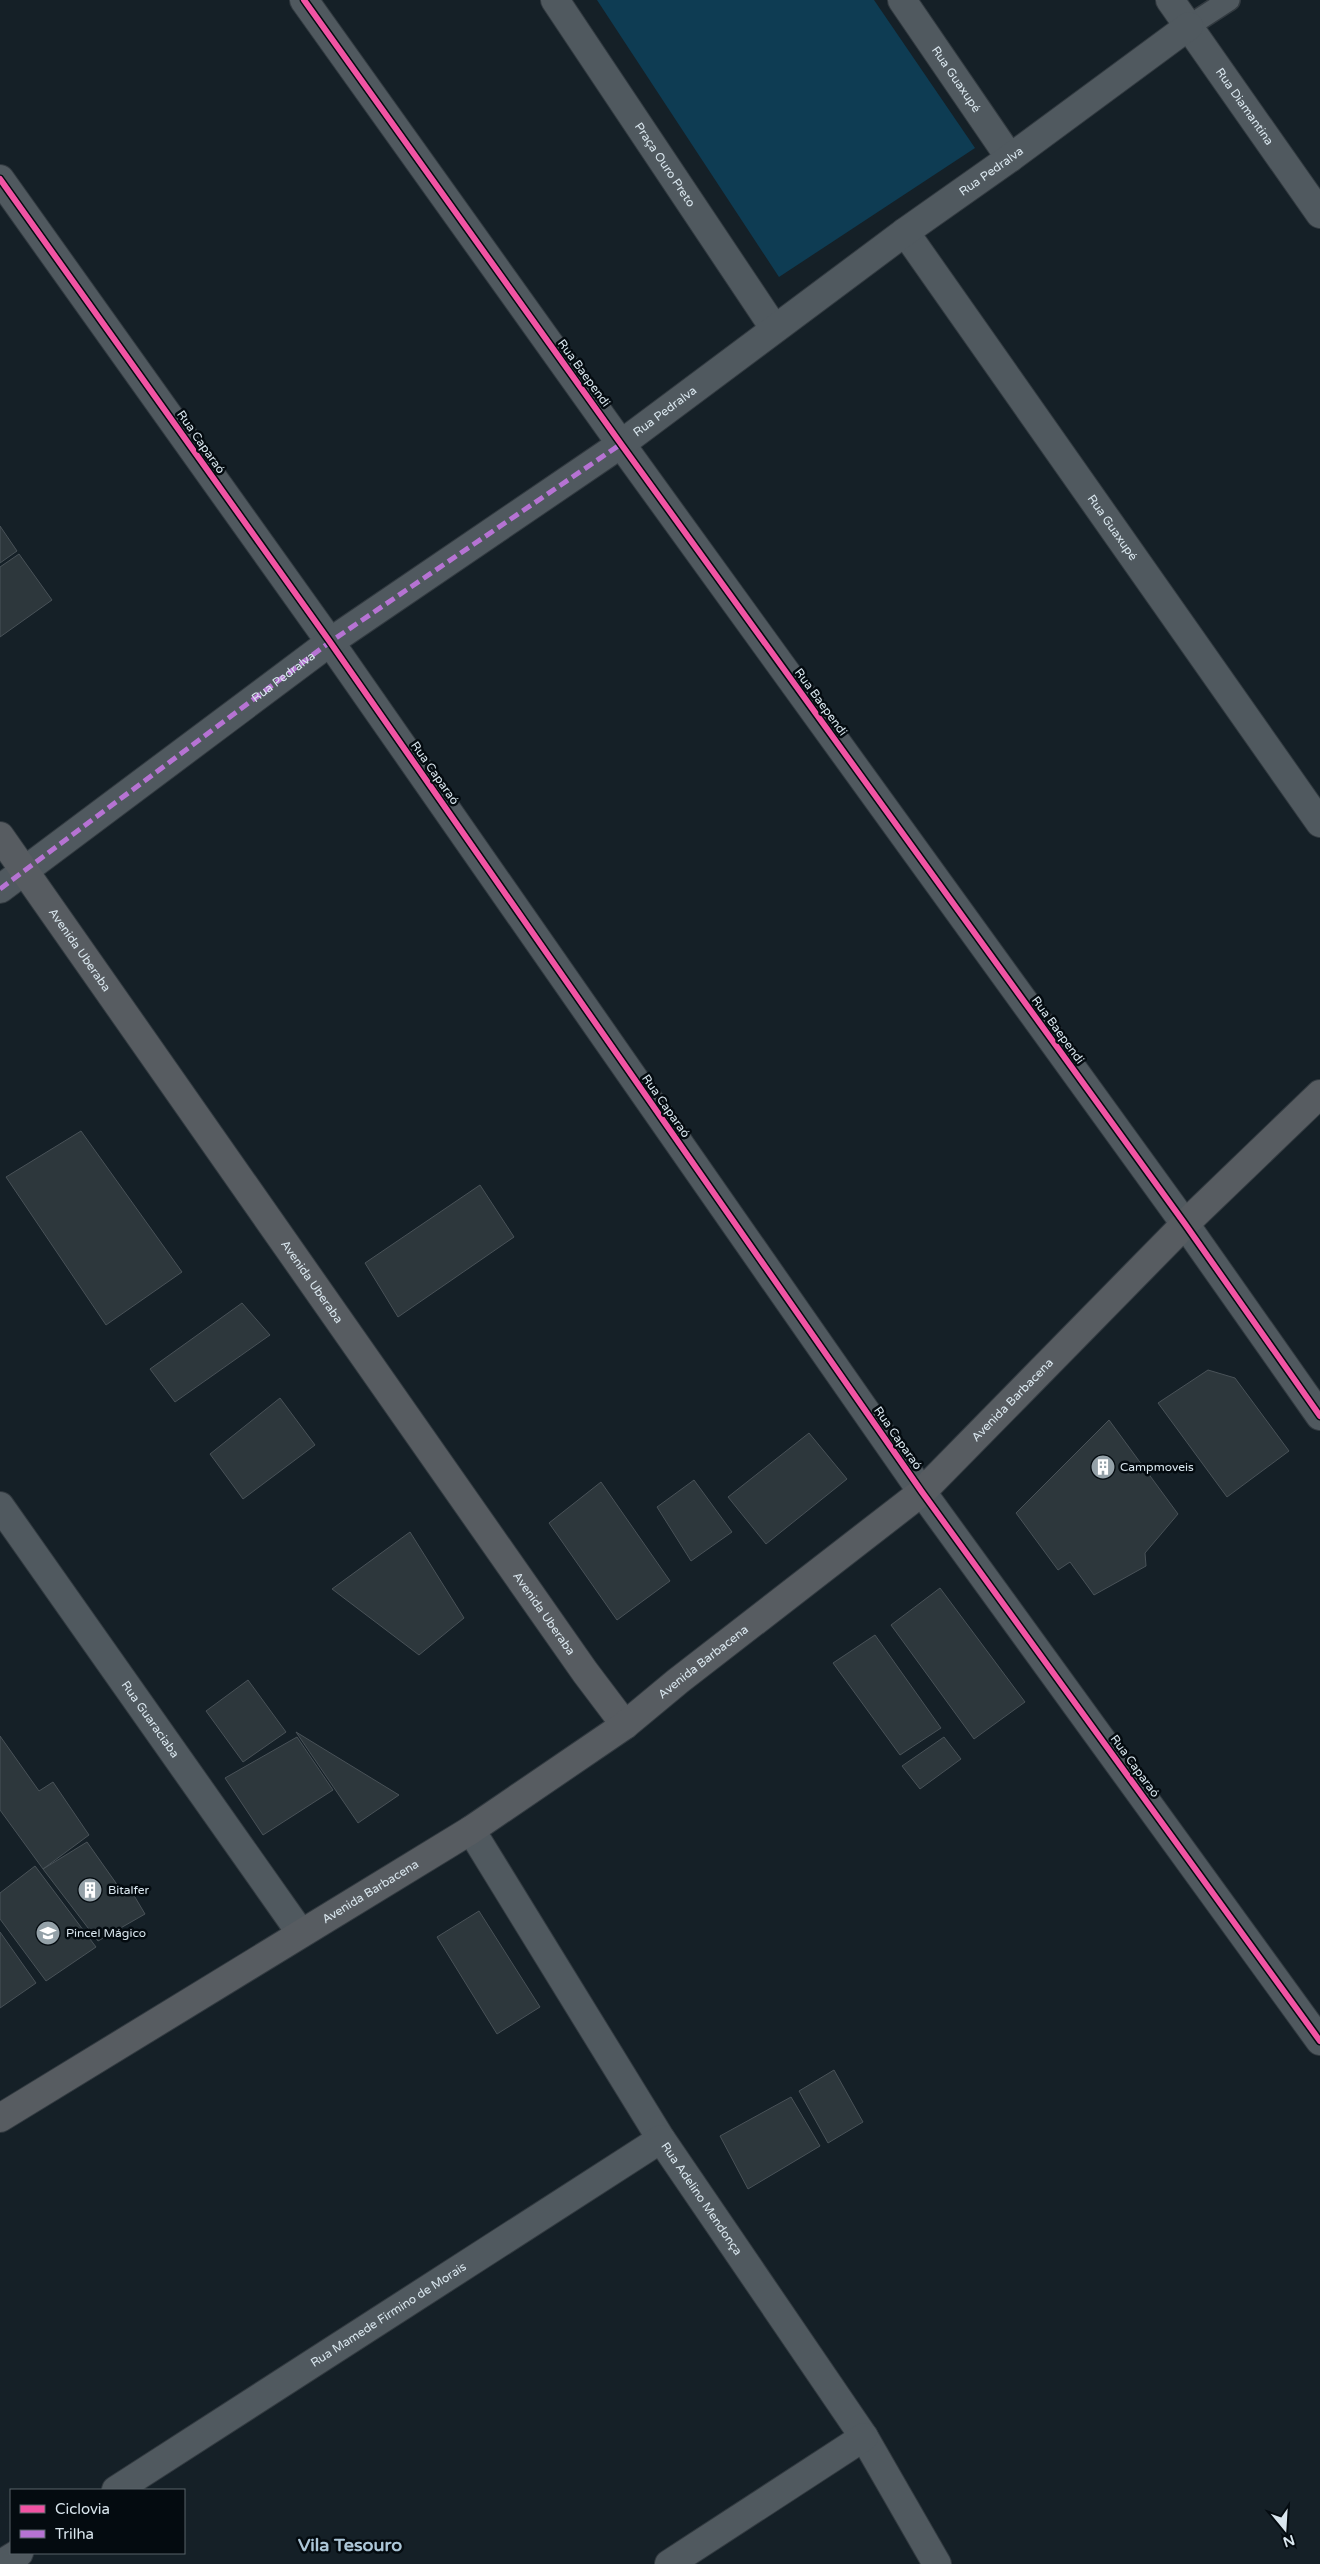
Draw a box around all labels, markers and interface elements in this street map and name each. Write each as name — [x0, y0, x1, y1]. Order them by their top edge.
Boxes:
street label: Rua Guaxupé — [929, 43, 984, 115]
street label: Rua Diamantina — [1213, 65, 1276, 148]
street label: Praça Ouro Preto — [632, 120, 698, 209]
street label: Rua Pedralva — [956, 144, 1026, 199]
street label: Rua Baependi — [555, 337, 613, 409]
street label: Rua Pedralva — [631, 383, 699, 439]
street label: Rua Caparaó — [174, 408, 228, 476]
street label: Rua Guaxupé — [1085, 492, 1140, 563]
street label: Rua Pedralva — [249, 649, 318, 705]
street label: Rua Baependi — [792, 666, 850, 738]
street label: Rua Caparaó — [408, 739, 462, 807]
street label: Avenida Uberaba — [46, 906, 114, 994]
street label: Rua Baependi — [1029, 994, 1087, 1066]
street label: Rua Caparaó — [639, 1072, 693, 1140]
street label: Avenida Uberaba — [278, 1237, 346, 1326]
street label: Avenida Barbacena — [969, 1356, 1056, 1444]
street label: Rua Caparaó — [871, 1404, 925, 1472]
building icon: Campmoveis — [1090, 1454, 1116, 1480]
place label: Campmoveis — [1120, 1460, 1194, 1474]
street label: Avenida Uberaba — [510, 1569, 578, 1658]
street label: Avenida Barbacena — [655, 1622, 751, 1701]
street label: Rua Guaraciaba — [118, 1678, 182, 1761]
street label: Rua Caparaó — [1108, 1732, 1162, 1800]
street label: Avenida Barbacena — [319, 1857, 421, 1926]
building icon: Bitalfer — [77, 1877, 103, 1903]
place label: Bitalfer — [108, 1883, 150, 1897]
school or university icon: Pincel Mágico — [35, 1920, 61, 1946]
place label: Pincel Mágico — [66, 1926, 146, 1940]
street label: Rua Adelino Mendonça — [658, 2140, 745, 2258]
street label: Rua Mamede Firmino de Morais — [308, 2259, 469, 2370]
legend — [10, 2489, 185, 2554]
text: Ciclovia — [55, 2500, 110, 2518]
north arrow — [1260, 2504, 1310, 2554]
text: Trilha — [55, 2525, 94, 2543]
text: N — [1281, 2531, 1297, 2551]
district label: Vila Tesouro — [298, 2534, 402, 2556]

